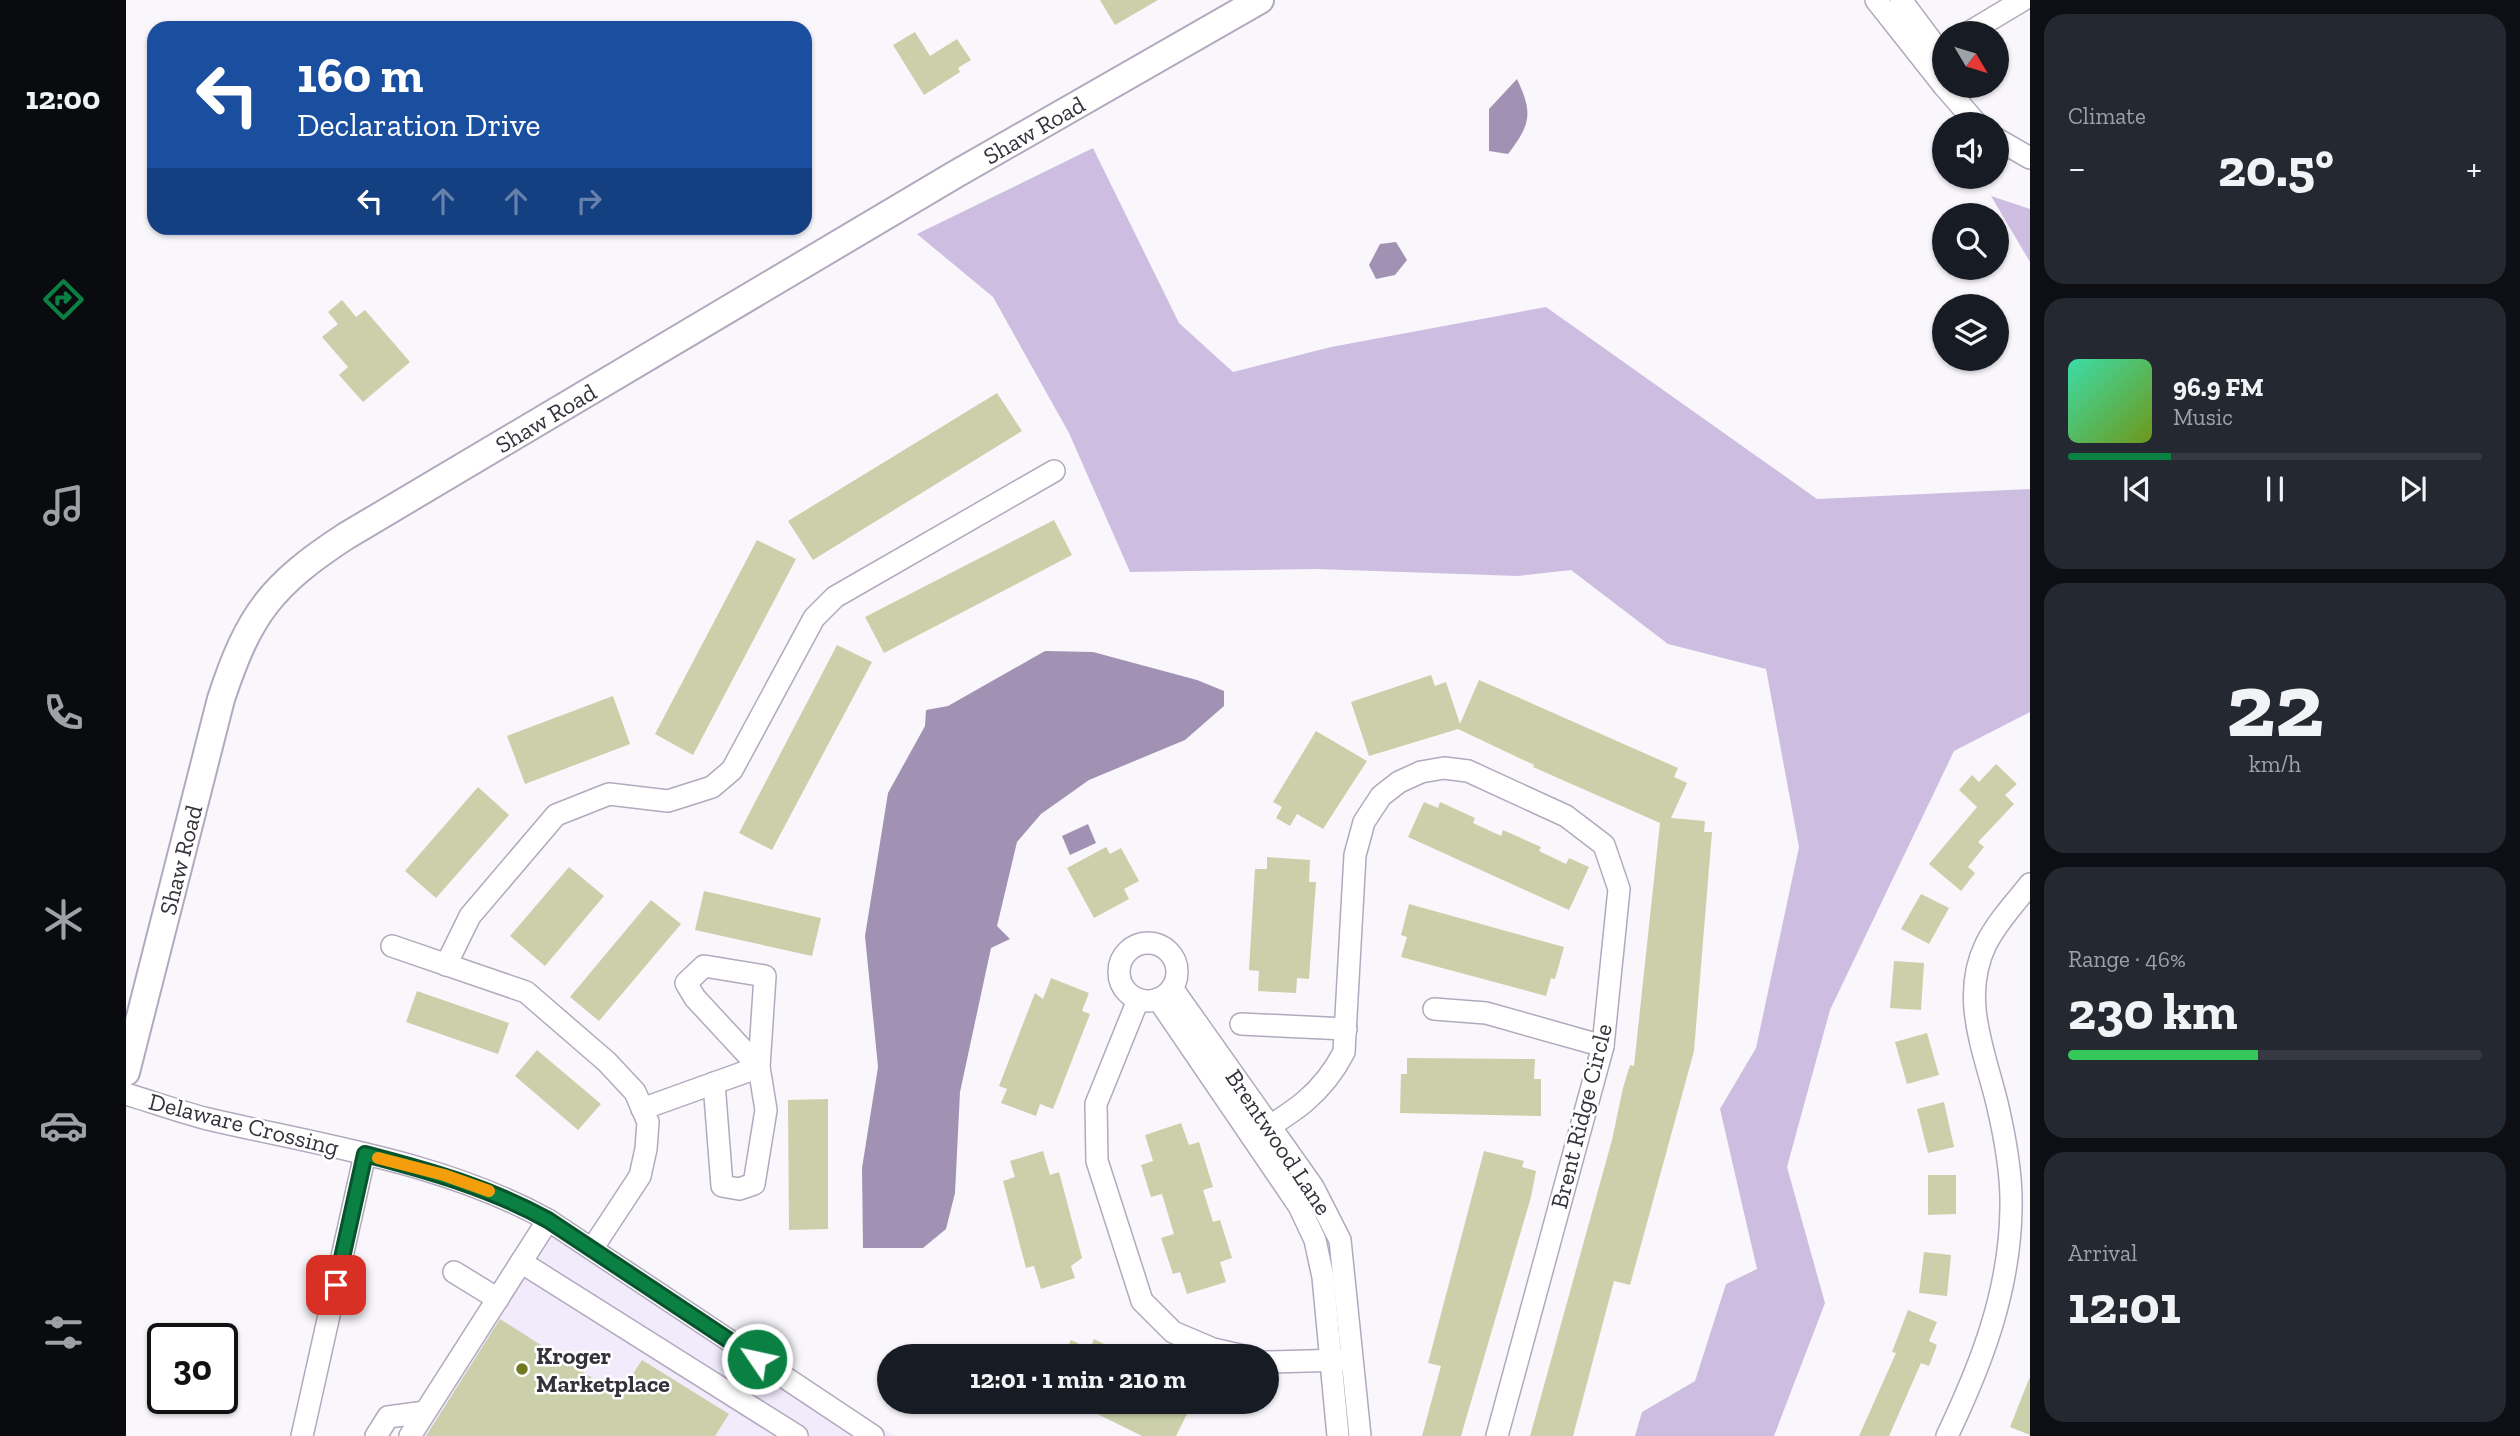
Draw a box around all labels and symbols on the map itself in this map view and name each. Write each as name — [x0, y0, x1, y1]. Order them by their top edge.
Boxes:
north arrow — [1932, 21, 2009, 98]
street label: Shaw Road — [978, 89, 1090, 170]
street label: Shaw Road — [490, 377, 601, 459]
street label: Shaw Road — [152, 802, 208, 918]
street label: Brent Ridge Circle — [1544, 1021, 1618, 1211]
street label: Brentwood Lane — [1220, 1064, 1338, 1220]
street label: Delaware Crossing — [146, 1086, 342, 1162]
pin — [306, 1255, 366, 1315]
position arrow — [720, 1322, 794, 1396]
speed limit sign: 30 — [147, 1323, 238, 1414]
place label: Kroger Marketplace — [536, 1341, 670, 1398]
marker: Kroger Marketplace — [514, 1361, 530, 1377]

